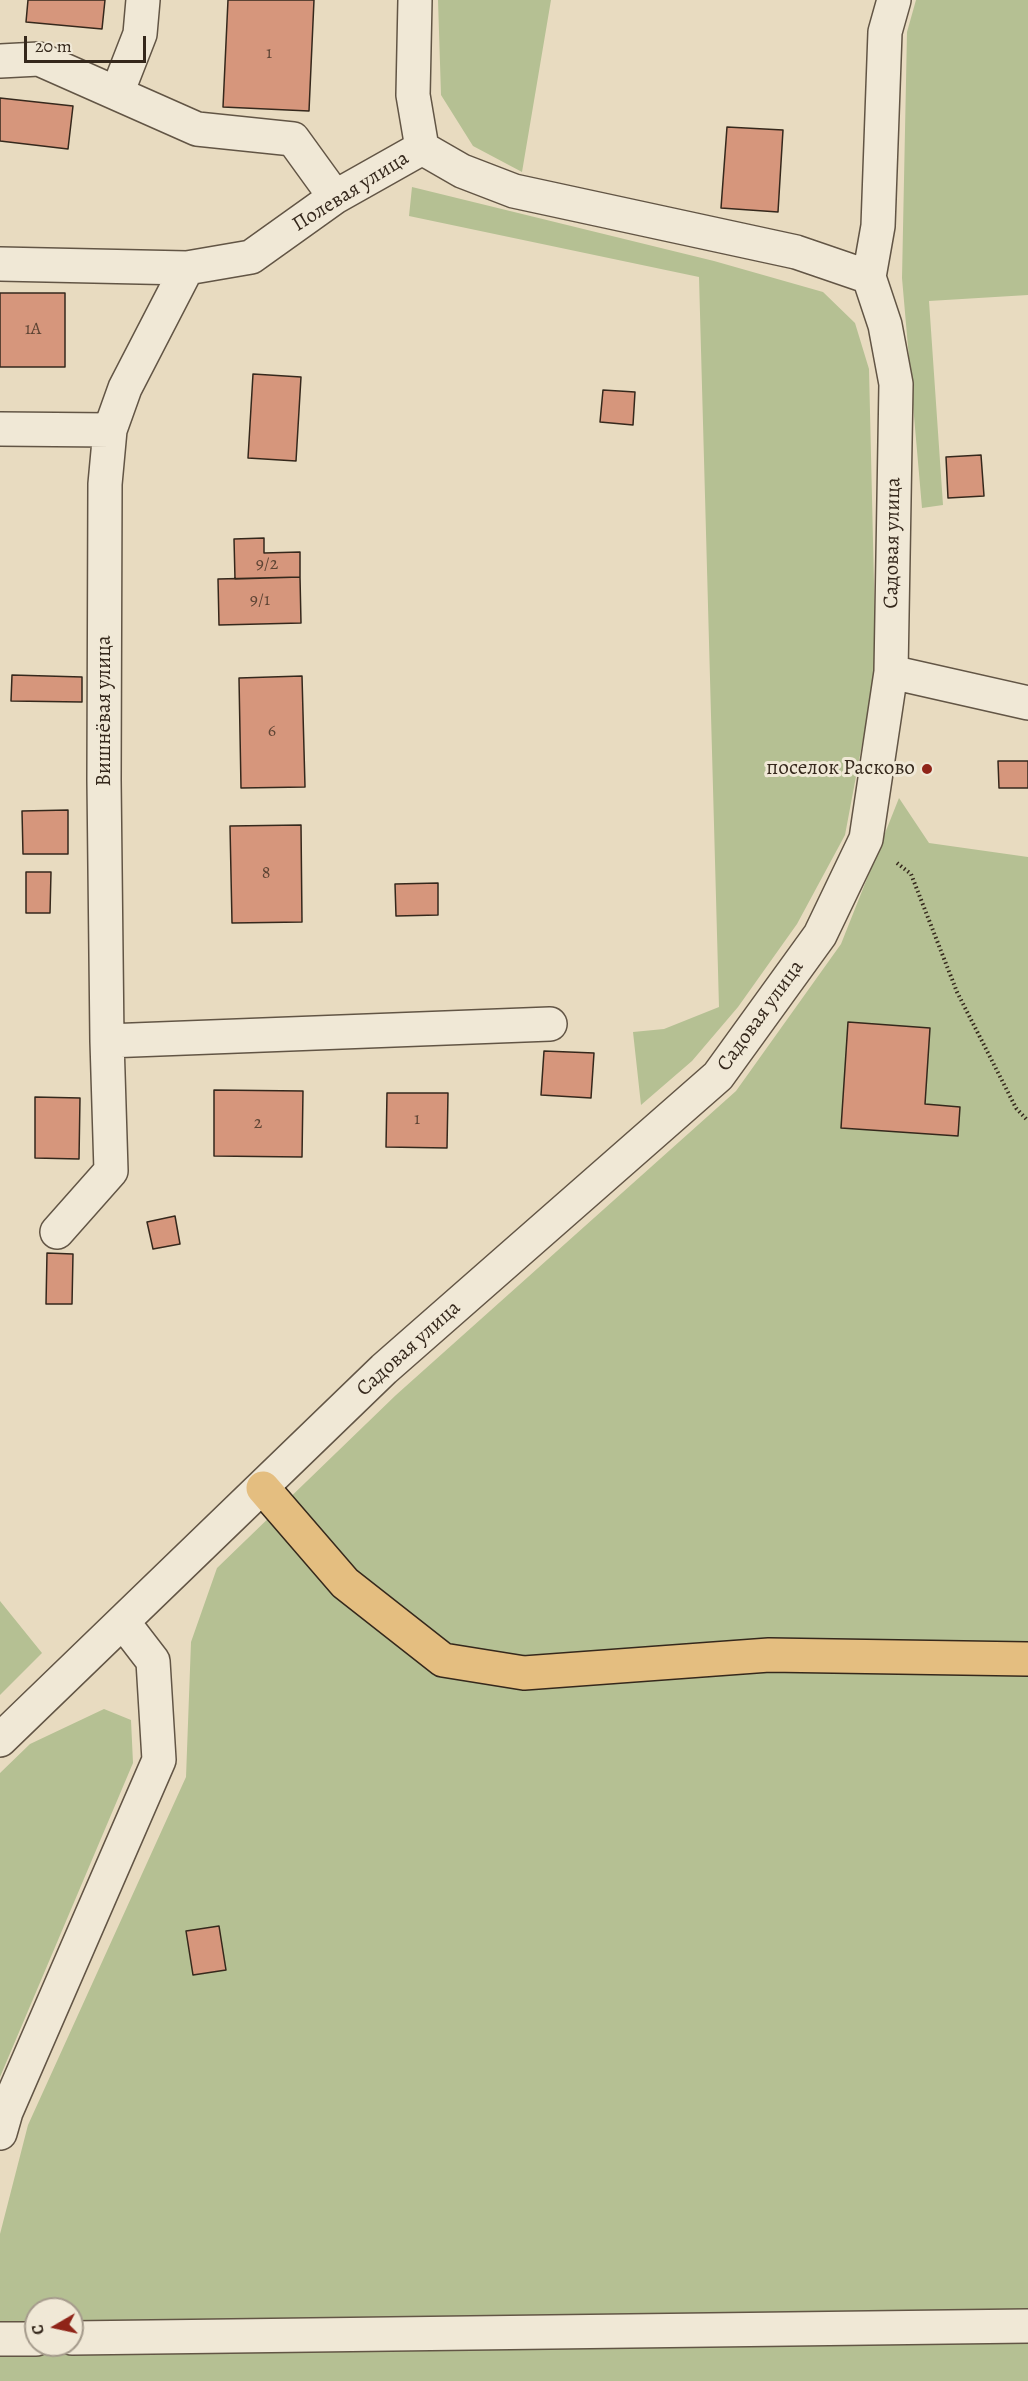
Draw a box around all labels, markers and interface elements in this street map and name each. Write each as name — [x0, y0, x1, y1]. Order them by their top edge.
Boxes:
scale bar — [27, 24, 148, 62]
text: 20 m — [35, 34, 72, 58]
house number: 1 — [266, 43, 272, 65]
street label: Полевая улица — [288, 146, 414, 238]
house number: 1А — [25, 319, 41, 341]
street label: Садовая улица — [879, 477, 907, 609]
house number: 9/2 — [256, 554, 278, 576]
house number: 9/1 — [250, 590, 270, 612]
street label: Вишнёвая улица — [92, 635, 118, 787]
house number: 6 — [268, 721, 276, 743]
place label: поселок Расково — [766, 756, 915, 782]
marker: поселок Расково — [920, 762, 934, 776]
house number: 8 — [262, 863, 270, 885]
street label: Садовая улица — [712, 955, 810, 1077]
house number: 1 — [414, 1109, 420, 1131]
house number: 2 — [254, 1113, 262, 1135]
street label: Садовая улица — [352, 1296, 466, 1402]
north arrow — [24, 2297, 84, 2357]
text: С — [27, 2323, 50, 2336]

